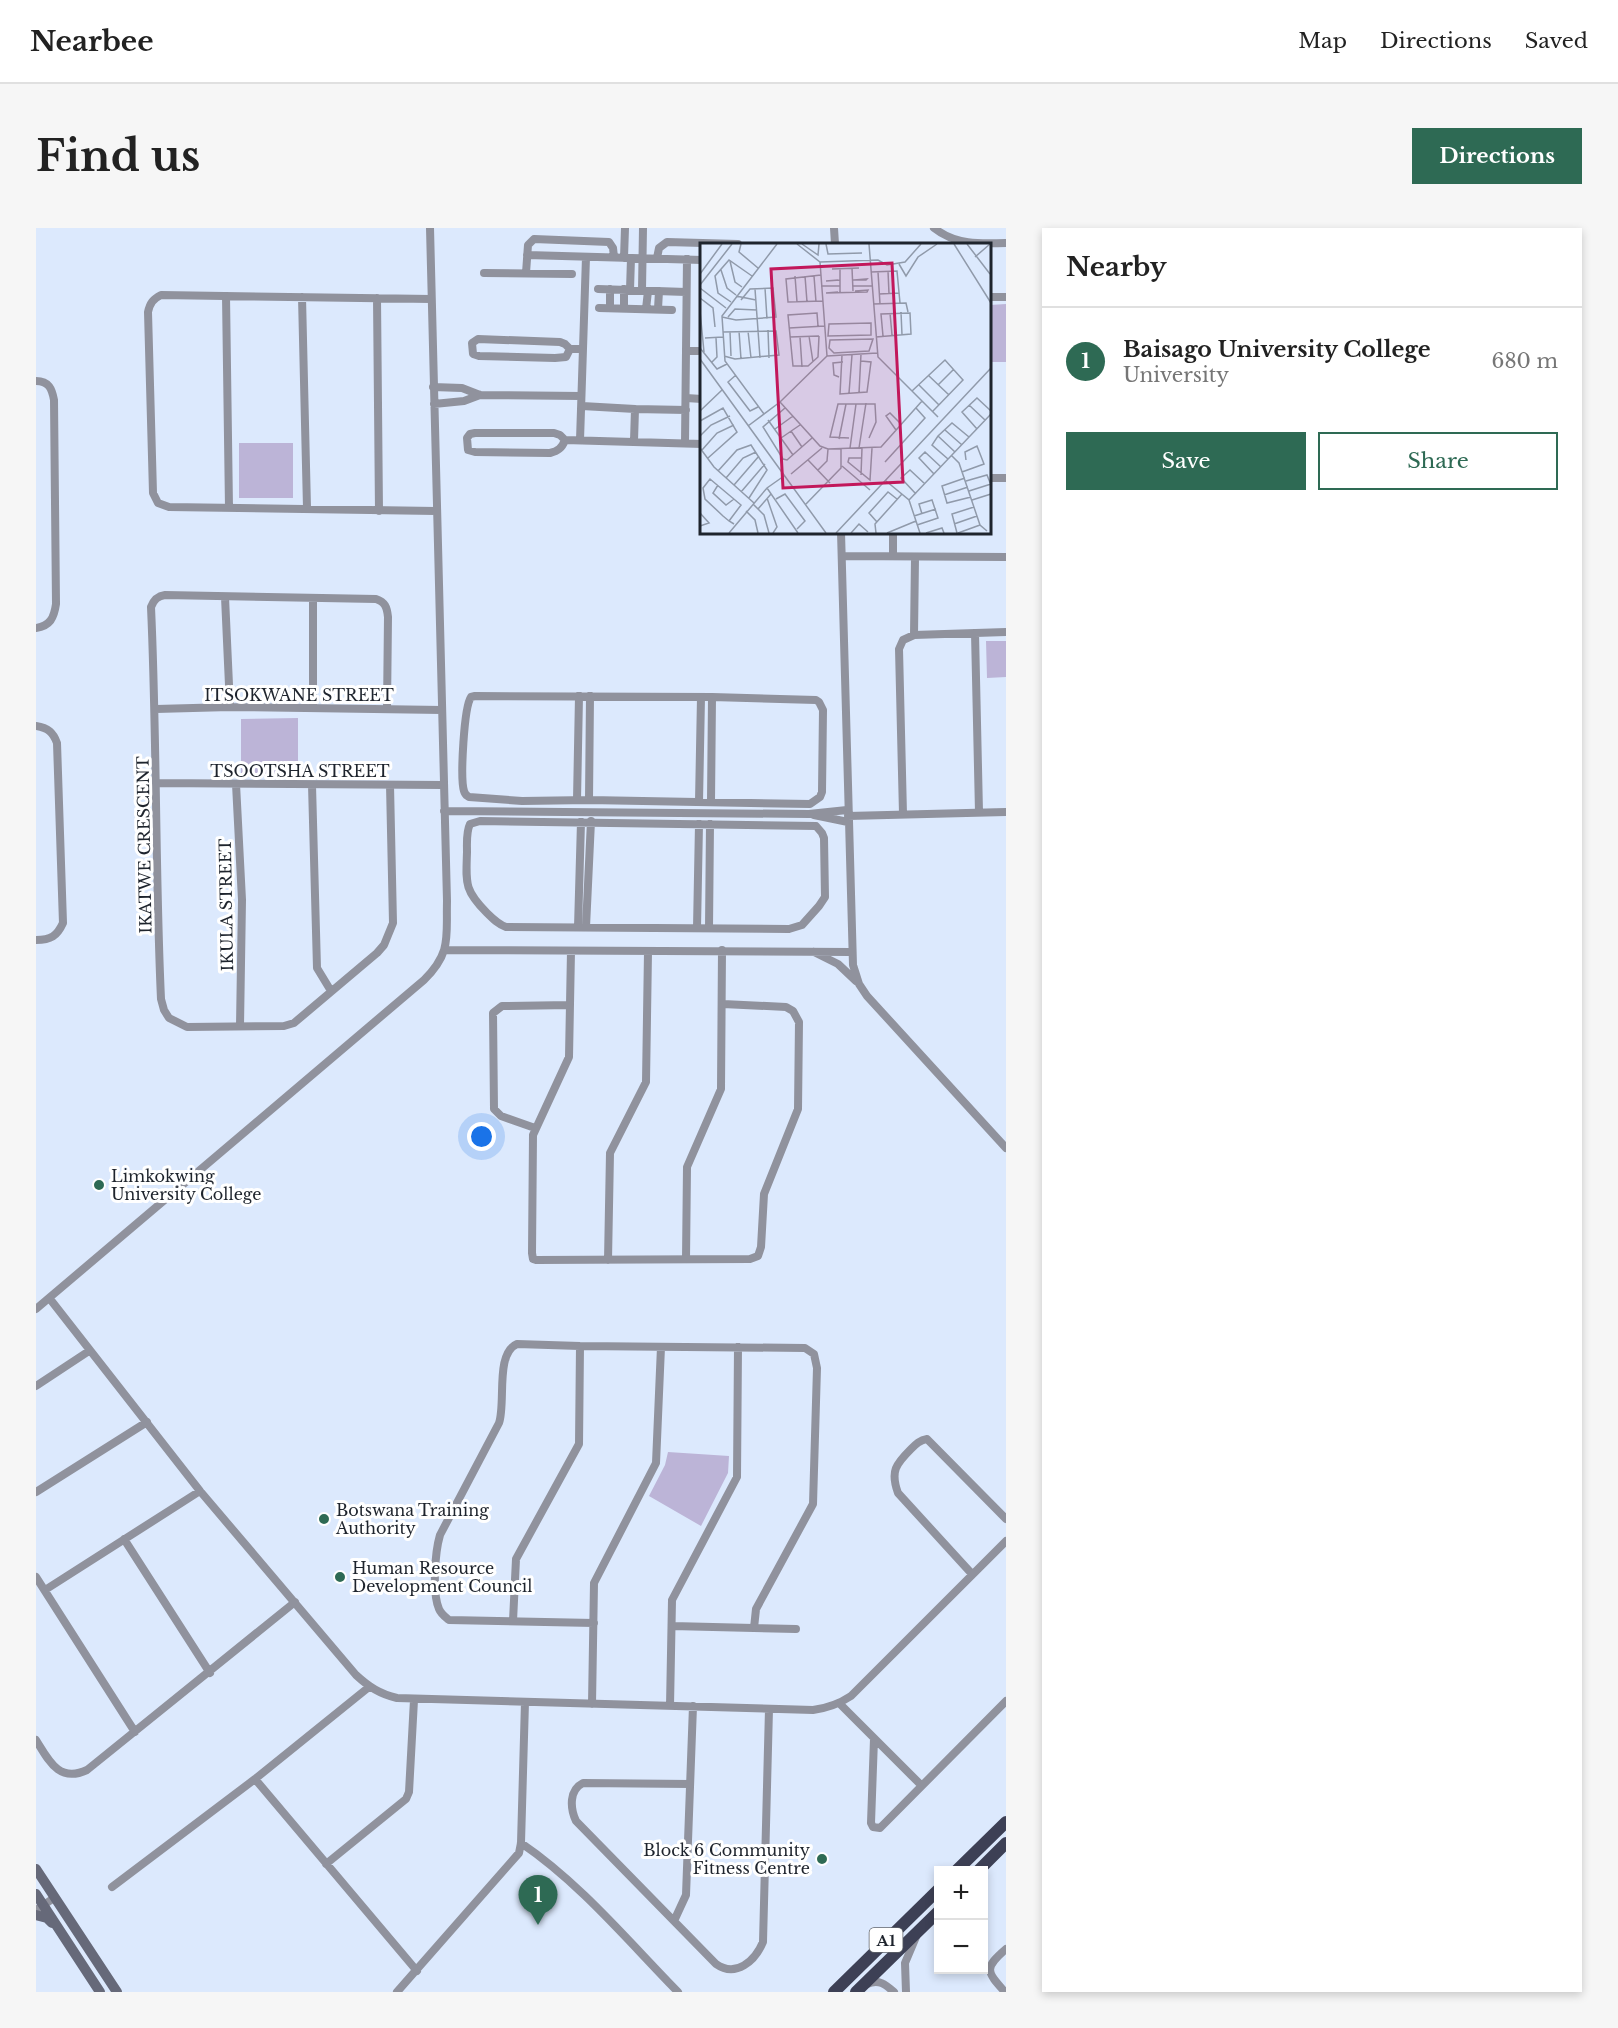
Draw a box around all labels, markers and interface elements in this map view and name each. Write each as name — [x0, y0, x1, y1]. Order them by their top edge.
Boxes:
text: Nearbee — [30, 24, 154, 59]
text: Map — [1298, 28, 1347, 54]
text: Directions — [1380, 28, 1492, 54]
text: Saved — [1525, 28, 1588, 54]
button: Directions — [1412, 128, 1582, 184]
text: Find us — [36, 130, 200, 182]
inset map — [700, 243, 991, 534]
text: Nearby — [1066, 251, 1167, 283]
text: Baisago University College — [1123, 336, 1431, 363]
text: 1 — [1081, 349, 1090, 373]
text: 680 m — [1492, 349, 1558, 373]
text: University — [1123, 363, 1229, 387]
button: Save — [1066, 432, 1306, 490]
button: Share — [1318, 432, 1558, 490]
street label: ITSOKWANE STREET — [204, 685, 394, 705]
street label: IKATWE CRESCENT — [132, 756, 156, 934]
street label: TSOOTSHA STREET — [210, 761, 390, 781]
street label: IKULA STREET — [215, 838, 237, 971]
your location — [467, 1122, 496, 1151]
place label: Limkokwing University College — [111, 1166, 262, 1204]
marker: Limkokwing University College — [92, 1178, 106, 1192]
place label: Botswana Training Authority — [335, 1500, 489, 1538]
marker: Botswana Training Authority — [317, 1512, 331, 1526]
place label: Human Resource Development Council — [352, 1558, 532, 1596]
marker: Human Resource Development Council — [333, 1570, 347, 1584]
place label: Block 6 Community Fitness Centre — [643, 1840, 811, 1878]
marker: Block 6 Community Fitness Centre — [815, 1852, 829, 1866]
map controls — [934, 1866, 988, 1974]
button: + — [934, 1866, 988, 1920]
pin: 1 — [518, 1876, 558, 1925]
button: − — [934, 1920, 988, 1974]
road number: A1 — [870, 1928, 902, 1952]

